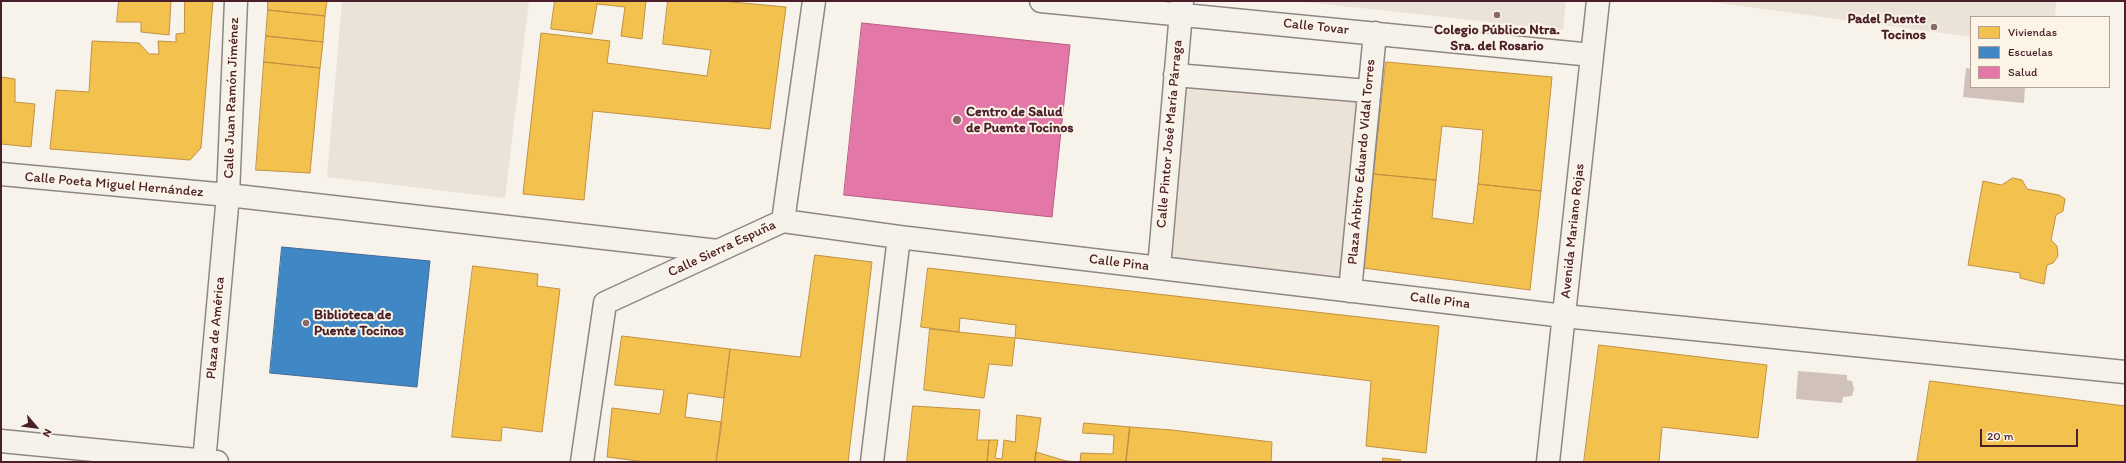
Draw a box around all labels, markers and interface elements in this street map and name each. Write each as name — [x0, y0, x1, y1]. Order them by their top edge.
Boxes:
marker: Colegio Público Ntra. Sra. del Rosario — [1492, 10, 1502, 20]
place label: Padel Puente Tocinos — [1847, 11, 1926, 44]
street label: Calle Tovar — [1282, 15, 1350, 39]
legend — [1970, 16, 2110, 88]
street label: Calle Juan Ramón Jiménez — [221, 17, 243, 179]
place label: Colegio Público Ntra. Sra. del Rosario — [1434, 22, 1560, 54]
marker: Padel Puente Tocinos — [1929, 22, 1939, 32]
text: Viviendas — [2008, 25, 2057, 39]
street label: Calle Pintor José María Párraga — [1153, 39, 1187, 229]
text: Escuelas — [2008, 45, 2053, 59]
street label: Plaza Árbitro Eduardo Vidal Torres — [1345, 58, 1379, 266]
text: Salud — [2008, 65, 2037, 79]
place label: Centro de Salud de Puente Tocinos — [966, 104, 1074, 136]
marker: Centro de Salud de Puente Tocinos — [951, 114, 963, 126]
street label: Avenida Mariano Rojas — [1558, 163, 1588, 299]
street label: Calle Poeta Miguel Hernández — [24, 169, 204, 201]
street label: Calle Sierra Espuña — [666, 217, 778, 281]
street label: Calle Pina — [1088, 251, 1150, 275]
street label: Plaza de América — [203, 276, 229, 380]
street label: Calle Pina — [1409, 289, 1471, 313]
place label: Biblioteca de Puente Tocinos — [314, 307, 404, 340]
marker: Biblioteca de Puente Tocinos — [301, 318, 311, 328]
north arrow — [16, 407, 56, 447]
scale bar — [1982, 421, 2080, 447]
text: N — [40, 427, 55, 439]
text: 20 m — [1987, 429, 2014, 443]

